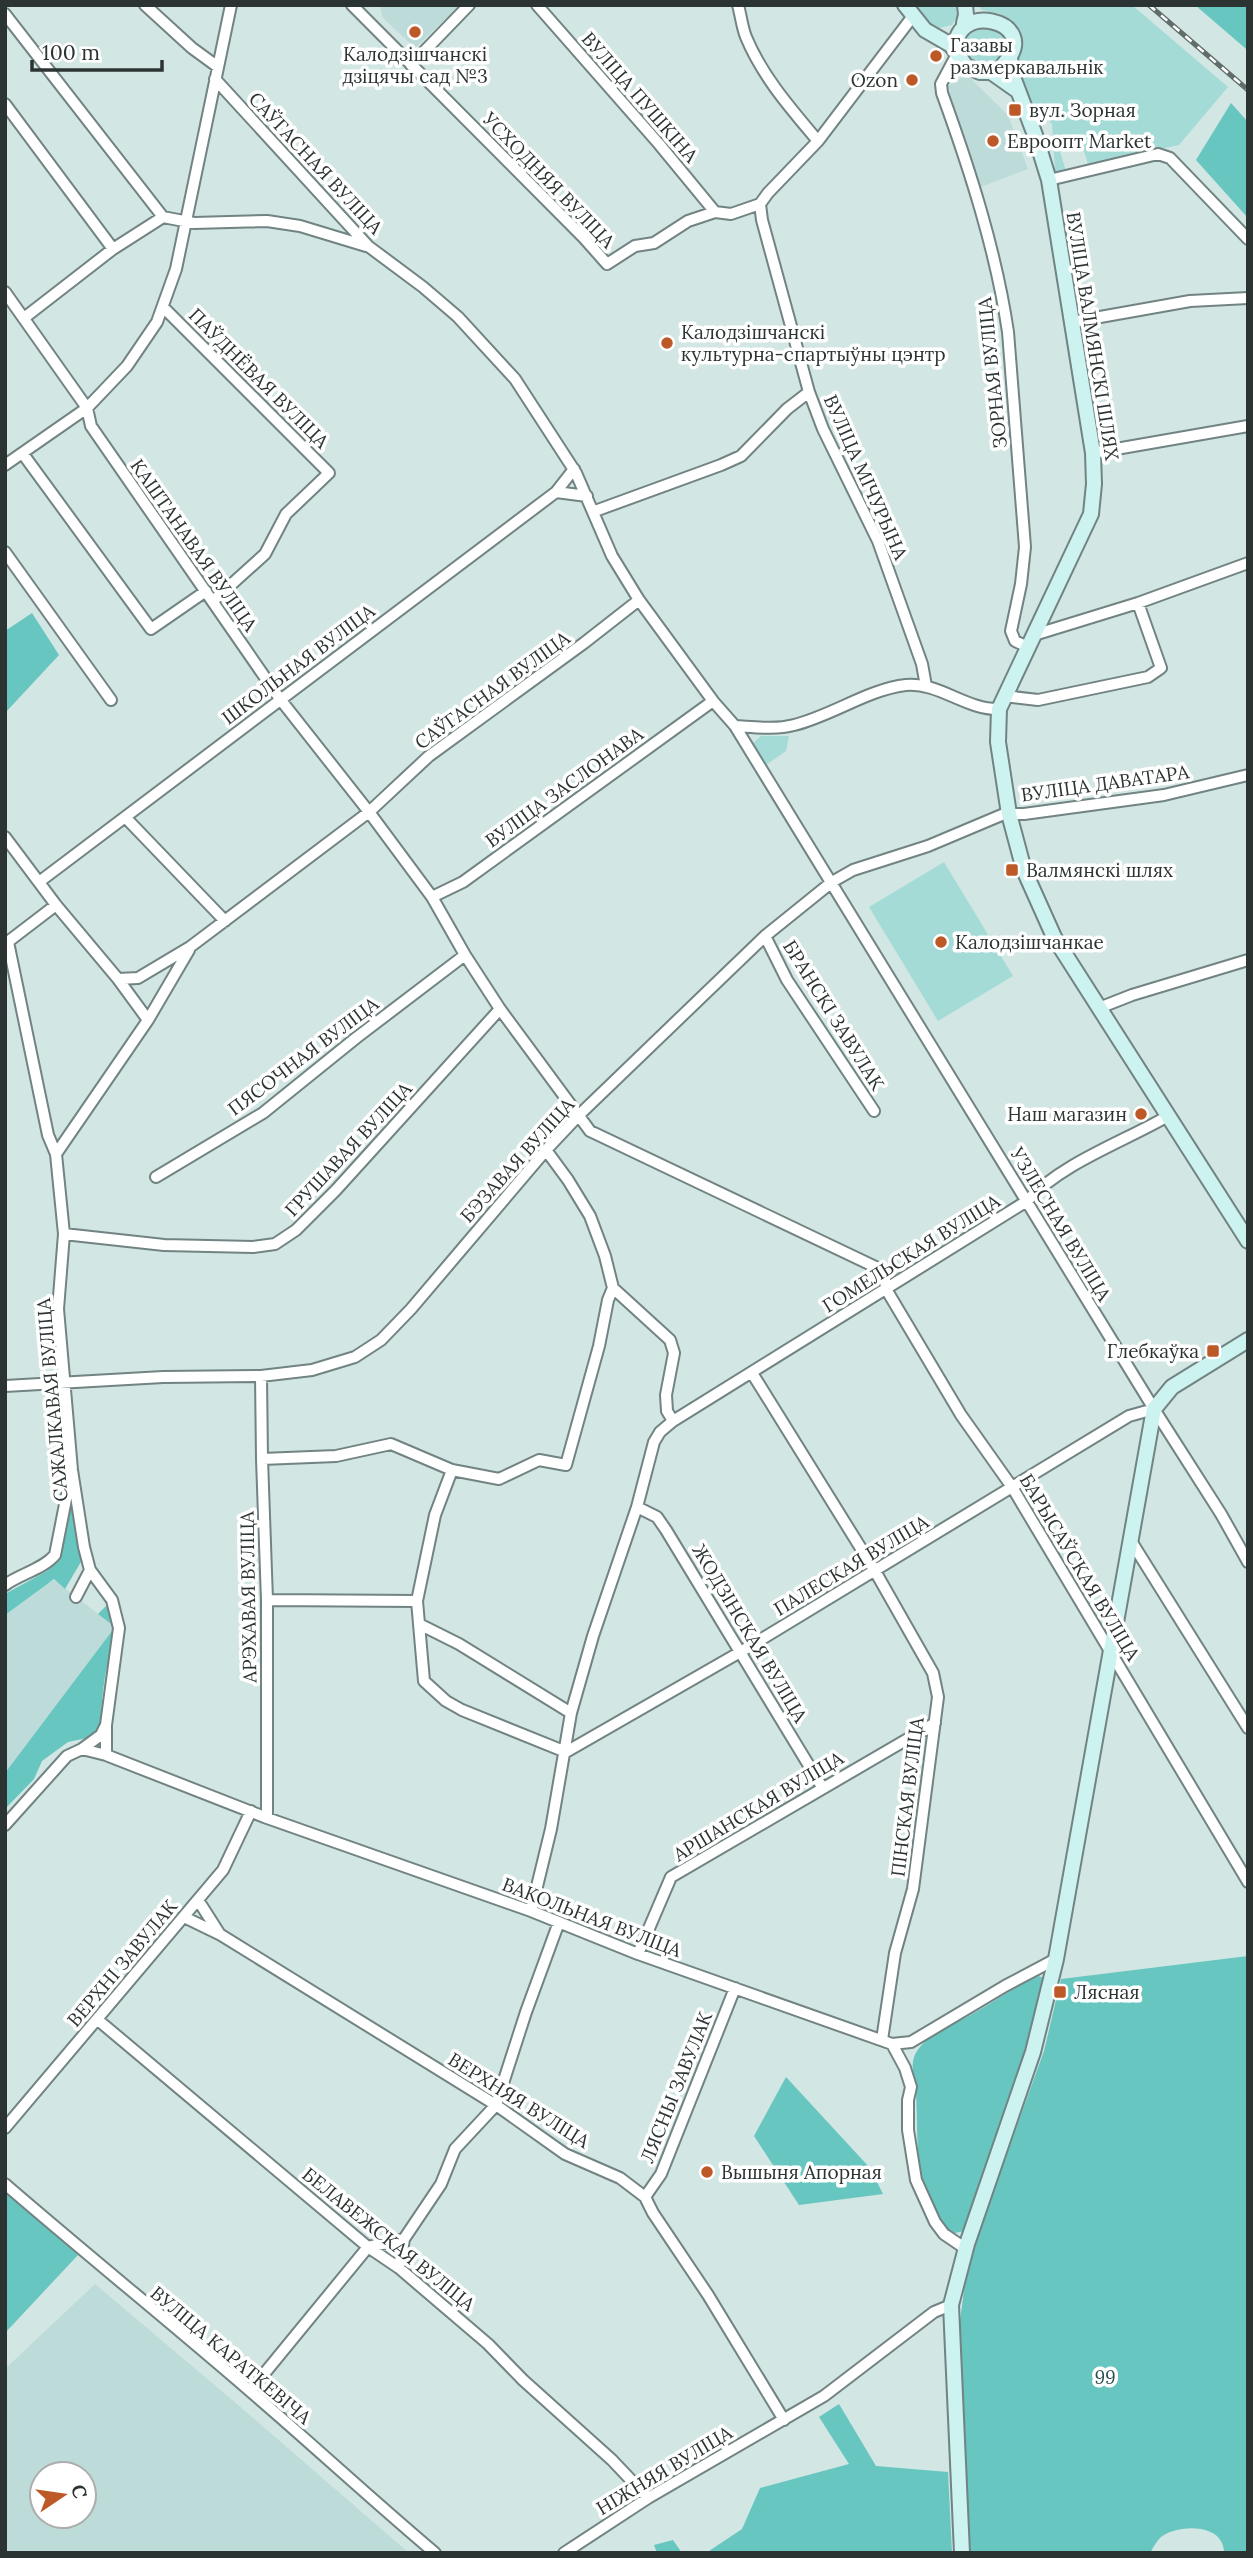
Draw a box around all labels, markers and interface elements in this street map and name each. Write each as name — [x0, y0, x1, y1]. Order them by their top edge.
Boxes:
marker: Калодзішчанскі дзіцячы сад №3 — [407, 24, 423, 40]
street label: ВУЛІЦА ПУШКІНА — [577, 27, 704, 168]
scale bar — [32, 28, 161, 72]
place label: Газавы размеркавальнік — [950, 33, 1104, 79]
text: 100 m — [42, 39, 100, 66]
place label: Калодзішчанскі дзіцячы сад №3 — [342, 42, 488, 88]
marker: Газавы размеркавальнік — [928, 48, 944, 64]
place label: Ozon — [851, 68, 898, 92]
marker: Ozon — [904, 72, 920, 88]
street label: САЎГАСНАЯ ВУЛІЦА — [244, 87, 389, 240]
place label: вул. Зорная — [1029, 98, 1136, 122]
marker: вул. Зорная — [1007, 102, 1023, 118]
street label: УСХОДНЯЯ ВУЛІЦА — [477, 106, 621, 254]
place label: Евроопт Market — [1007, 129, 1152, 153]
marker: Евроопт Market — [985, 133, 1001, 149]
street label: ВУЛІЦА ВАЛМЯНСКІ ШЛЯХ — [1061, 210, 1125, 463]
street label: ЗОРНАЯ ВУЛІЦА — [972, 295, 1012, 450]
street label: ПАЎДНЁВАЯ ВУЛІЦА — [184, 303, 335, 454]
place label: Калодзішчанскі культурна-спартыўны цэнтр — [681, 320, 946, 366]
marker: Калодзішчанскі культурна-спартыўны цэнтр — [659, 335, 675, 351]
street label: ВУЛІЦА МІЧУРЫНА — [819, 391, 914, 564]
street label: КАШТАНАВАЯ ВУЛІЦА — [125, 454, 263, 637]
street label: ШКОЛЬНАЯ ВУЛІЦА — [217, 598, 380, 729]
street label: САЎГАСНАЯ ВУЛІЦА — [410, 625, 575, 754]
street label: ВУЛІЦА ЗАСЛОНАВА — [480, 721, 649, 852]
street label: ВУЛІЦА ДАВАТАРА — [1019, 759, 1192, 807]
place label: Валмянскі шлях — [1026, 858, 1173, 882]
marker: Валмянскі шлях — [1004, 862, 1020, 878]
place label: Калодзішчанкае — [955, 930, 1104, 954]
marker: Калодзішчанкае — [933, 934, 949, 950]
street label: БРАНСКІ ЗАВУЛАК — [778, 935, 890, 1095]
street label: ПЯСОЧНАЯ ВУЛІЦА — [223, 991, 384, 1120]
street label: ГРУШАВАЯ ВУЛІЦА — [279, 1076, 417, 1221]
street label: БЭЗАВАЯ ВУЛІЦА — [455, 1092, 580, 1227]
place label: Наш магазин — [1007, 1102, 1127, 1126]
marker: Наш магазин — [1133, 1106, 1149, 1122]
street label: УЗЛЕСНАЯ ВУЛІЦА — [1005, 1142, 1117, 1306]
street label: ГОМЕЛЬСКАЯ ВУЛІЦА — [818, 1188, 1005, 1317]
street label: САЖАЛКАВАЯ ВУЛІЦА — [31, 1296, 73, 1503]
place label: Глебкаўка — [1107, 1339, 1199, 1363]
marker: Глебкаўка — [1205, 1343, 1221, 1359]
street label: БАРЫСАЎСКАЯ ВУЛІЦА — [1015, 1469, 1146, 1666]
street label: ПАЛЕСКАЯ ВУЛІЦА — [769, 1509, 934, 1621]
street label: АРЭХАВАЯ ВУЛІЦА — [234, 1510, 262, 1684]
street label: ЖОДЗІНСКАЯ ВУЛІЦА — [687, 1539, 813, 1728]
street label: ПІНСКАЯ ВУЛІЦА — [885, 1715, 929, 1878]
street label: АРШАНСКАЯ ВУЛІЦА — [668, 1745, 848, 1867]
street label: ВАКОЛЬНАЯ ВУЛІЦА — [499, 1872, 686, 1963]
street label: ВЕРХНІ ЗАВУЛАК — [62, 1894, 182, 2032]
place label: Лясная — [1074, 1980, 1140, 2004]
marker: Лясная — [1052, 1984, 1068, 2000]
street label: ЛЯСНЫ ЗАВУЛАК — [635, 2008, 717, 2166]
street label: ВЕРХНЯЯ ВУЛІЦА — [444, 2047, 595, 2154]
place label: Вышыня Апорная — [721, 2160, 882, 2184]
street label: БЕЛАВЕЖСКАЯ ВУЛІЦА — [298, 2162, 481, 2317]
marker: Вышыня Апорная — [699, 2164, 715, 2180]
street label: ВУЛІЦА КАРАТКЕВІЧА — [146, 2281, 317, 2430]
park label: 99 — [1095, 2365, 1115, 2389]
street label: НІЖНЯЯ ВУЛІЦА — [592, 2419, 737, 2520]
north arrow — [28, 2460, 98, 2530]
text: С — [66, 2482, 93, 2500]

